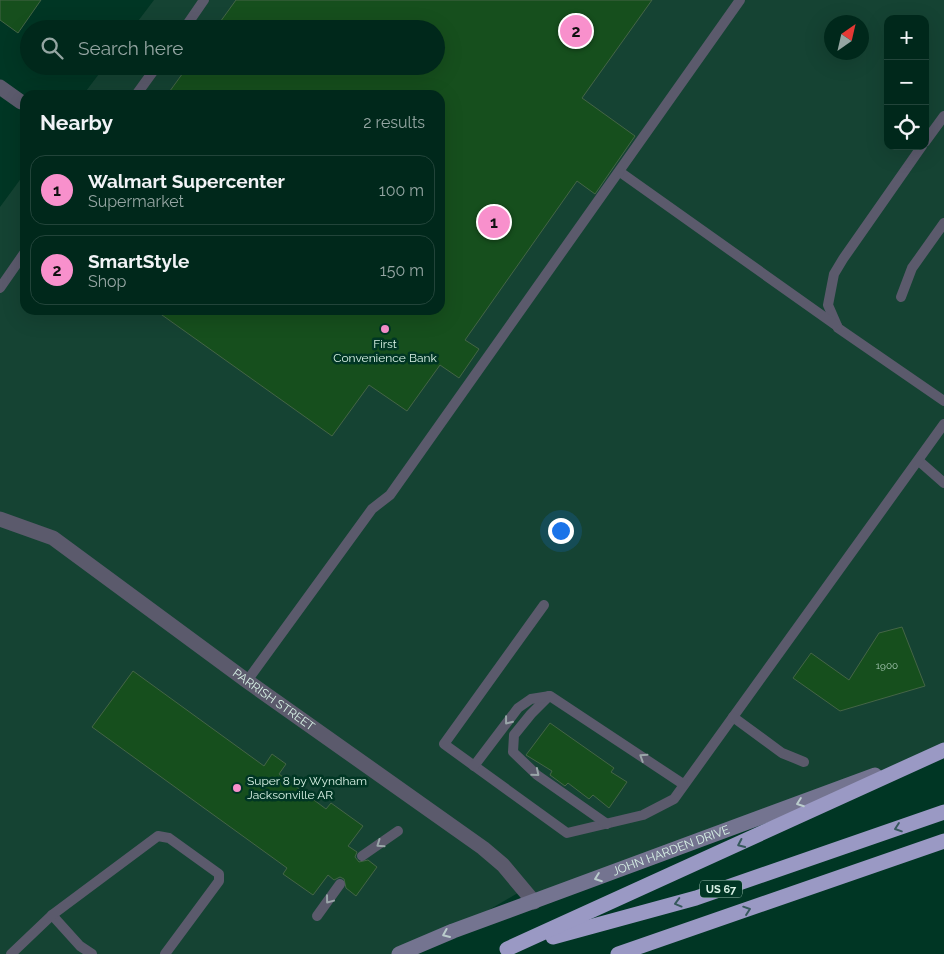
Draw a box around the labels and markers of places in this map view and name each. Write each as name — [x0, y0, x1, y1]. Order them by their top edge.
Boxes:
pin: 2 — [560, 12, 592, 50]
pin: 1 — [478, 203, 510, 241]
marker: First Convenience Bank — [379, 323, 391, 335]
place label: First Convenience Bank — [333, 337, 437, 365]
place label: Super 8 by Wyndham Jacksonville AR — [247, 774, 367, 802]
marker: Super 8 by Wyndham Jacksonville AR — [231, 782, 243, 794]

